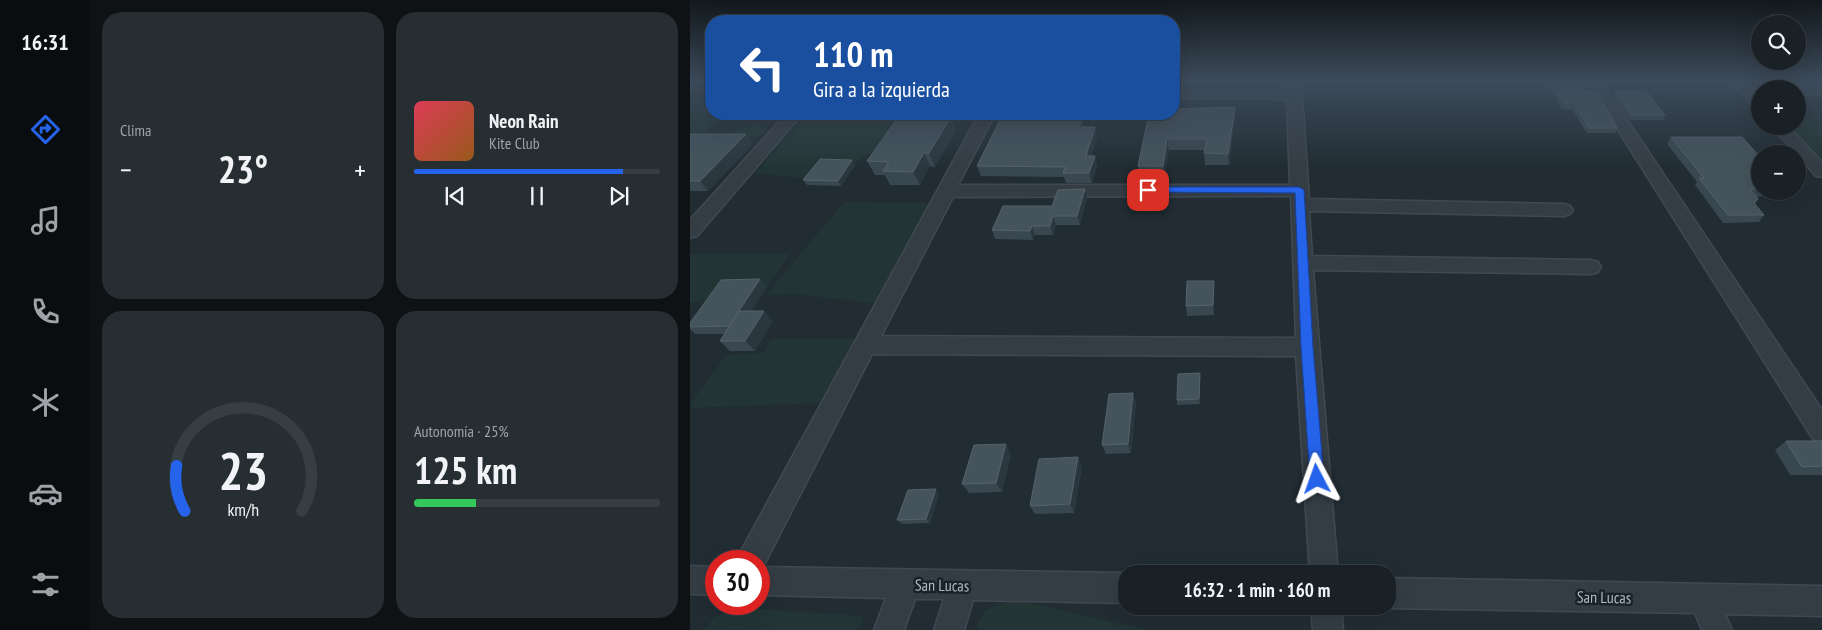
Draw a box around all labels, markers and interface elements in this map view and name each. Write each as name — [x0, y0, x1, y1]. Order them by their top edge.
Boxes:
map controls — [1751, 15, 1806, 200]
button: search — [1751, 15, 1806, 70]
text: 16:31 — [21, 28, 69, 56]
text: 110 m — [813, 31, 894, 77]
icon: left — [730, 35, 795, 100]
text: Gira a la izquierda — [813, 75, 950, 103]
button: + — [1751, 80, 1806, 135]
text: Neon Rain — [489, 109, 558, 133]
icon: directions — [28, 112, 63, 147]
text: Clima — [120, 120, 151, 140]
text: Kite Club — [489, 133, 540, 153]
text: 23° — [218, 144, 268, 193]
button: − — [1751, 145, 1806, 200]
text: − — [120, 151, 132, 188]
text: + — [354, 151, 366, 188]
pin — [1127, 169, 1169, 211]
icon: arrive — [1134, 176, 1162, 204]
icon: previous — [441, 182, 469, 210]
icon: pause — [523, 182, 551, 210]
icon: next — [605, 182, 633, 210]
icon: music — [28, 203, 63, 238]
icon: phone — [28, 294, 63, 329]
icon: climate — [28, 385, 63, 420]
text: Autonomía · 25% — [414, 421, 509, 441]
text: 23 — [218, 437, 268, 504]
text: 125 km — [414, 445, 517, 494]
position arrow — [1290, 452, 1342, 504]
icon: car — [28, 476, 63, 511]
text: km/h — [227, 498, 259, 521]
speed limit sign: 30 — [705, 550, 770, 615]
icon: filters — [28, 567, 63, 602]
street label: San Lucas — [915, 575, 969, 595]
text: 16:32 · 1 min · 160 m — [1184, 578, 1330, 602]
street label: San Lucas — [1577, 587, 1631, 607]

